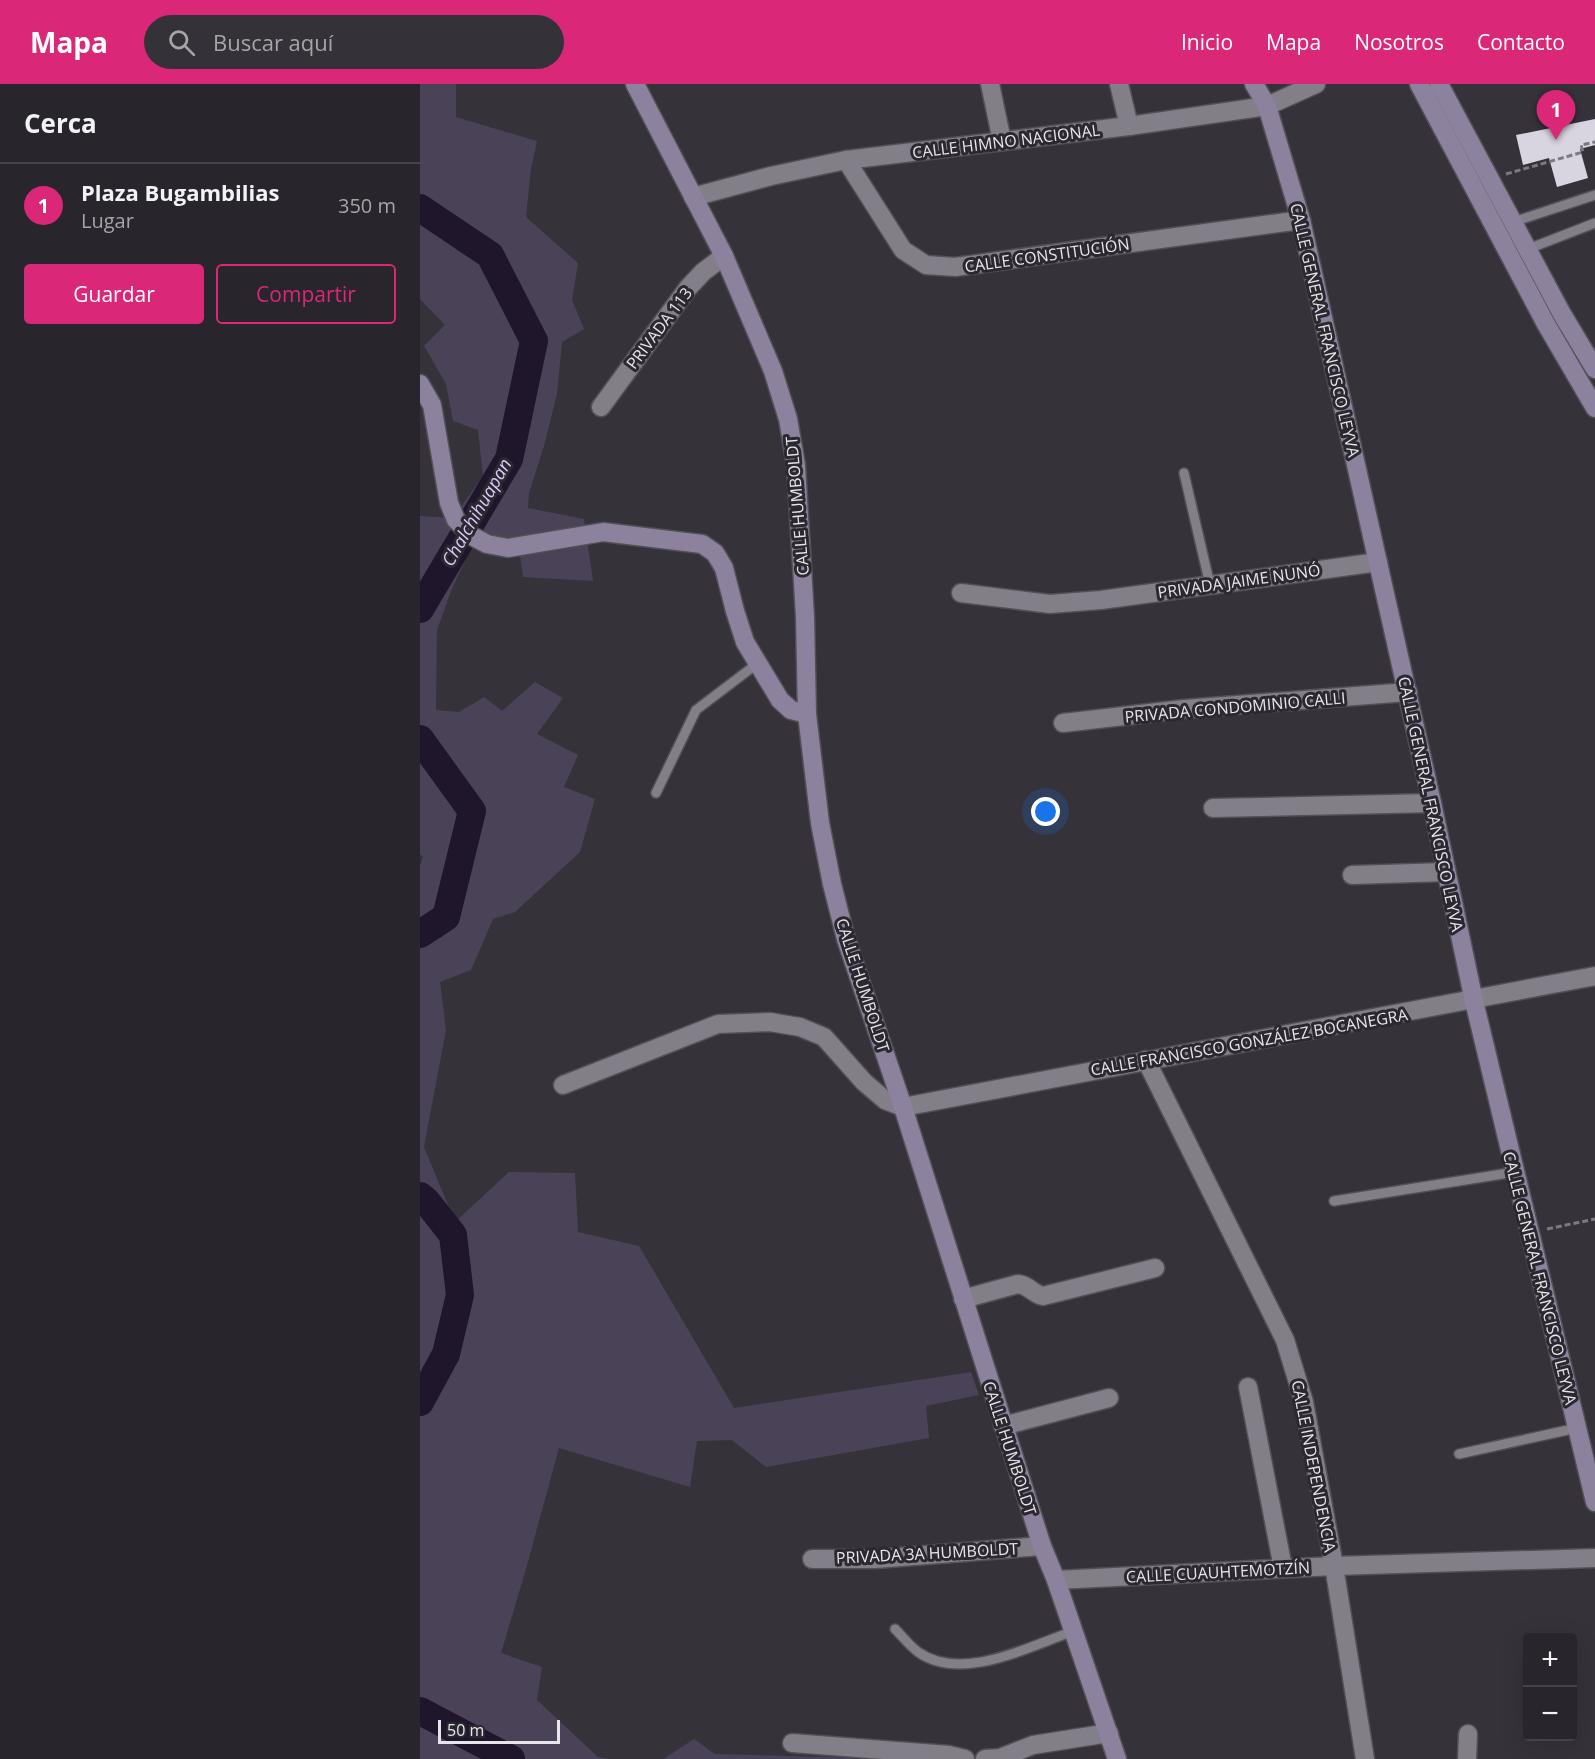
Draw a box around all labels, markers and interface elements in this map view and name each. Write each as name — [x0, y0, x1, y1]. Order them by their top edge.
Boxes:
search box — [144, 15, 564, 69]
text: Mapa — [30, 23, 108, 61]
icon: search — [165, 26, 198, 59]
text: Buscar aquí — [213, 27, 333, 57]
text: Inicio — [1181, 28, 1233, 56]
text: Mapa — [1266, 28, 1321, 56]
text: Nosotros — [1354, 28, 1444, 56]
text: Contacto — [1477, 28, 1565, 56]
pin: 1 — [1536, 91, 1576, 140]
text: Cerca — [24, 105, 97, 141]
street label: CALLE HIMNO NACIONAL — [911, 119, 1101, 163]
text: Plaza Bugambilias — [81, 177, 279, 207]
text: 1 — [38, 192, 49, 219]
text: 350 m — [338, 192, 396, 219]
street label: CALLE GENERAL FRANCISCO LEYVA — [1285, 201, 1365, 460]
text: Lugar — [81, 207, 134, 234]
street label: CALLE CONSTITUCIÓN — [963, 233, 1131, 277]
button: Guardar — [24, 264, 204, 324]
button: Compartir — [216, 264, 396, 324]
street label: PRIVADA 113 — [621, 283, 697, 373]
street label: CALLE HUMBOLDT — [780, 435, 814, 576]
water label: Chalchihuapan — [435, 454, 517, 570]
street label: PRIVADA JAIME NUNÓ — [1156, 559, 1322, 603]
street label: CALLE GENERAL FRANCISCO LEYVA — [1393, 675, 1469, 934]
street label: PRIVADA CONDOMINIO CALLI — [1124, 686, 1346, 728]
your location — [1031, 797, 1060, 826]
street label: CALLE HUMBOLDT — [831, 915, 895, 1055]
street label: CALLE FRANCISCO GONZÁLEZ BOCANEGRA — [1089, 1003, 1410, 1081]
street label: CALLE GENERAL FRANCISCO LEYVA — [1498, 1149, 1582, 1408]
street label: CALLE HUMBOLDT — [978, 1378, 1042, 1518]
street label: CALLE INDEPENDENCIA — [1287, 1378, 1342, 1555]
street label: PRIVADA 3A HUMBOLDT — [835, 1537, 1019, 1569]
street label: CALLE CUAUHTEMOTZÍN — [1125, 1556, 1311, 1588]
map controls — [1523, 1633, 1577, 1741]
button: + — [1523, 1633, 1577, 1687]
button: − — [1523, 1687, 1577, 1741]
scale bar — [438, 1717, 560, 1744]
text: 50 m — [447, 1719, 484, 1741]

